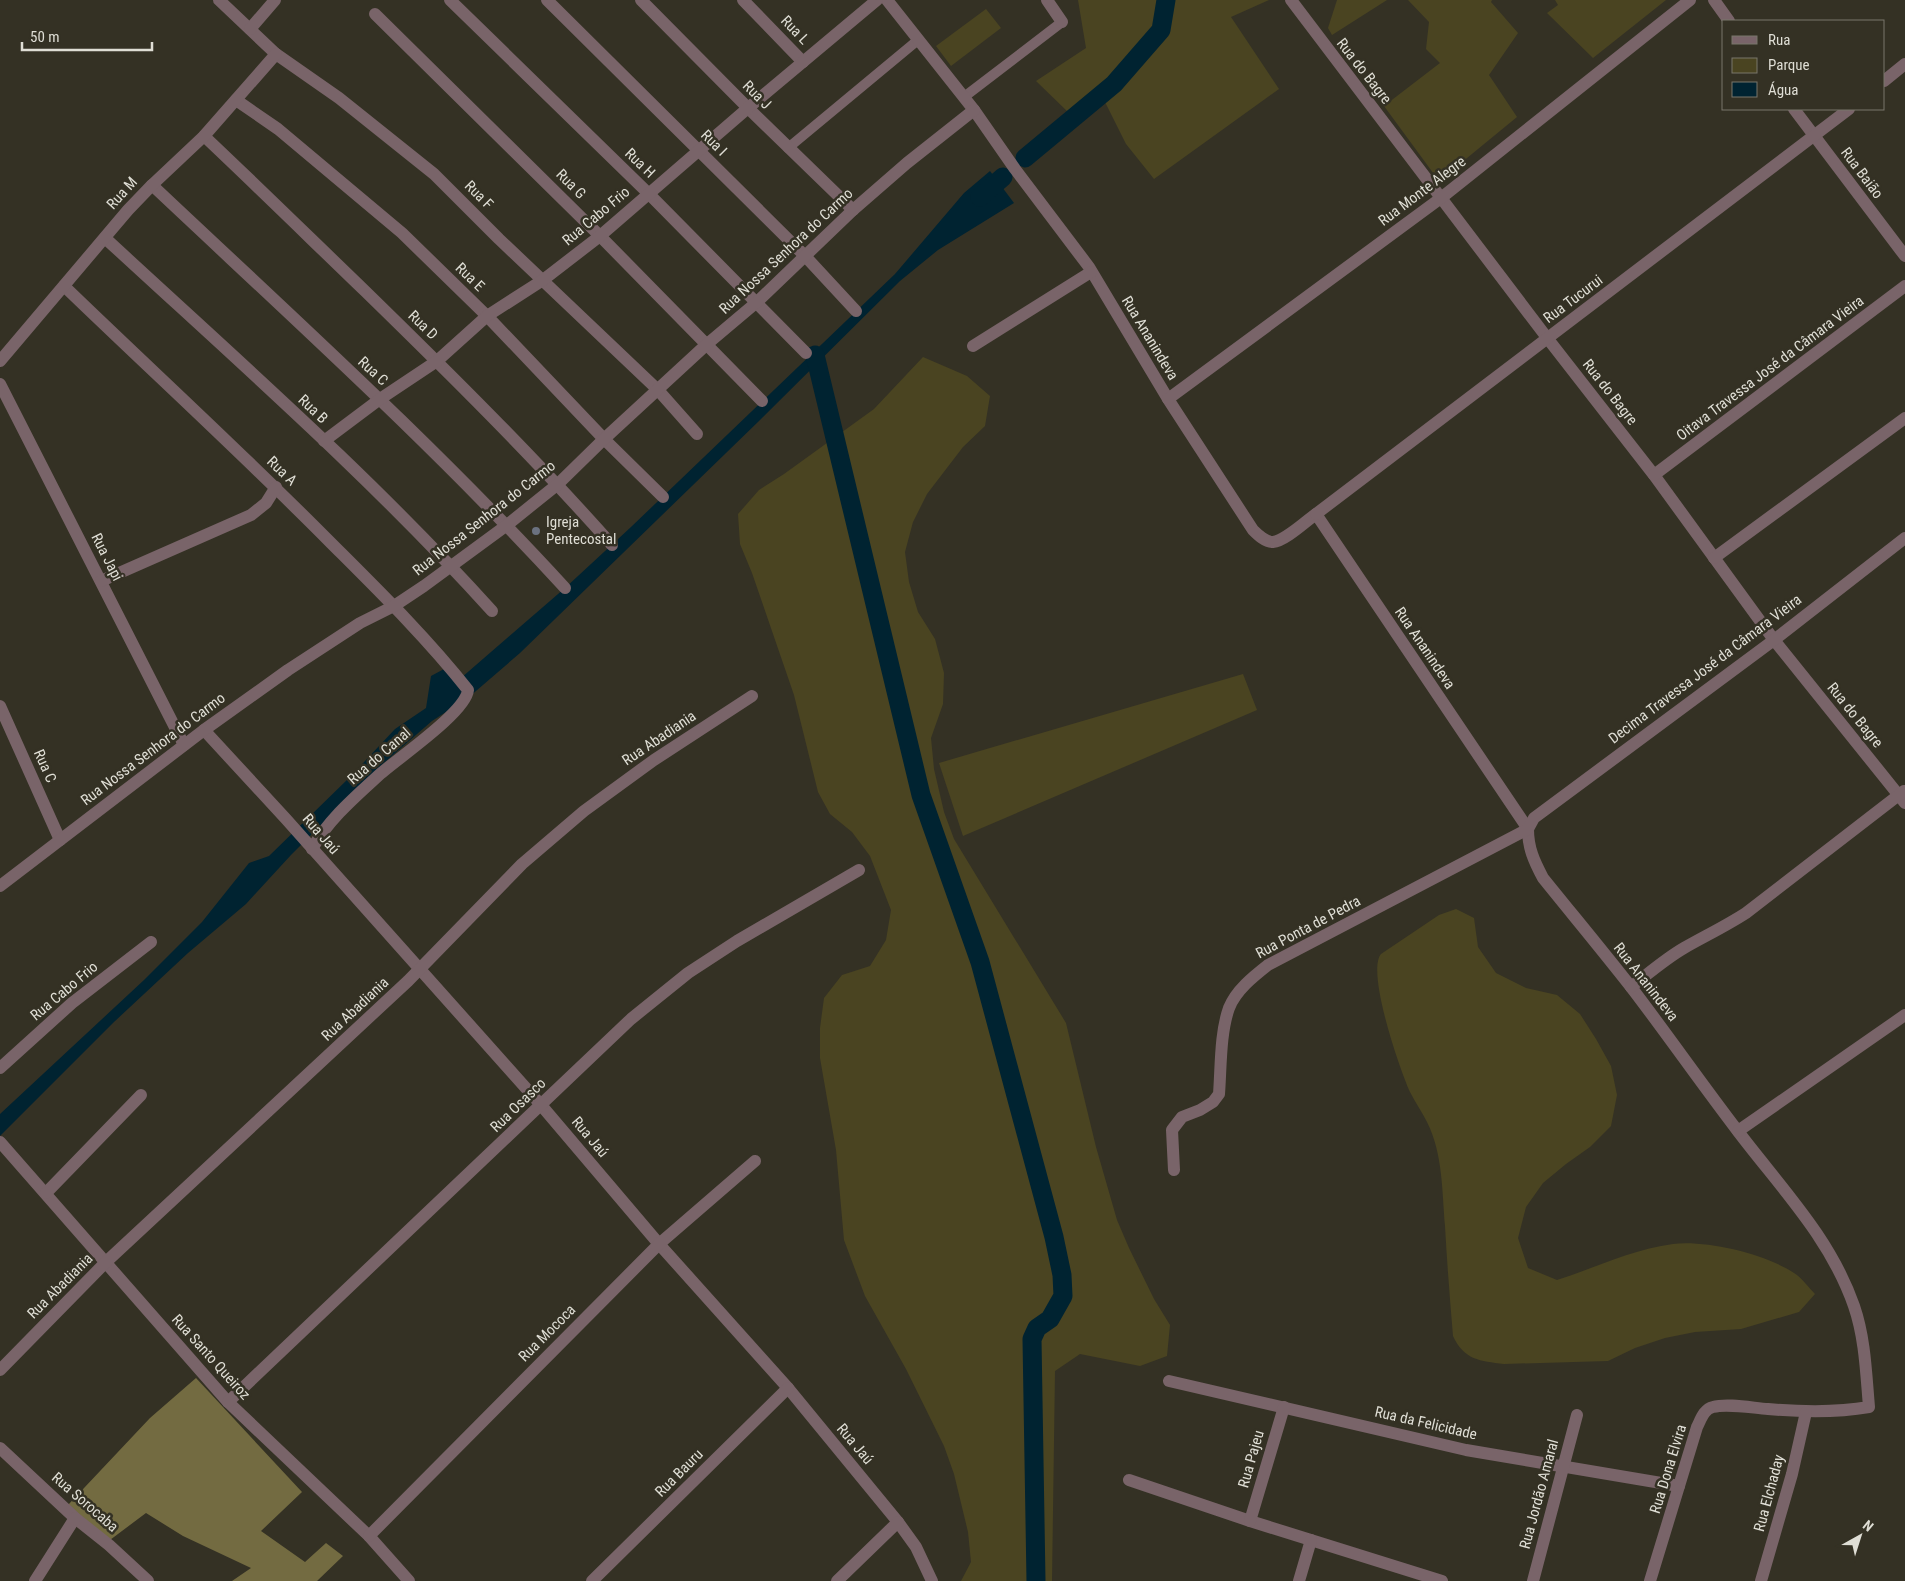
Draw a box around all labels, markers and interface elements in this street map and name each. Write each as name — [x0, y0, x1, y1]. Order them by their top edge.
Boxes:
street label: Rua L — [777, 12, 813, 48]
scale bar — [22, 20, 152, 52]
legend — [1722, 20, 1885, 110]
text: 50 m — [30, 28, 60, 46]
text: Rua — [1768, 31, 1790, 49]
street label: Rua do Bagre — [1333, 35, 1395, 107]
text: Parque — [1768, 56, 1810, 74]
street label: Rua J — [739, 77, 775, 113]
text: Água — [1768, 81, 1798, 99]
street label: Rua I — [697, 126, 731, 160]
street label: Rua H — [621, 144, 659, 182]
street label: Rua Baião — [1837, 144, 1887, 202]
street label: Rua Monte Alegre — [1375, 152, 1469, 230]
street label: Rua G — [552, 165, 590, 203]
street label: Rua M — [103, 173, 141, 213]
street label: Rua F — [461, 177, 497, 213]
street label: Rua Cabo Frio — [559, 183, 633, 249]
street label: Rua Nossa Senhora do Carmo — [715, 184, 857, 318]
street label: Rua E — [452, 259, 488, 295]
street label: Rua Tucurui — [1540, 271, 1606, 327]
street label: Oitava Travessa José da Câmara Vieira — [1673, 292, 1867, 444]
street label: Rua Ananindeva — [1118, 293, 1182, 383]
street label: Rua D — [404, 307, 442, 343]
street label: Rua C — [354, 353, 392, 389]
street label: Rua do Bagre — [1579, 356, 1641, 428]
street label: Rua B — [294, 391, 332, 427]
street label: Rua A — [263, 453, 301, 490]
street label: Rua Nossa Senhora do Carmo — [409, 457, 559, 579]
place label: Igreja Pentecostal — [546, 513, 616, 548]
marker: Igreja Pentecostal — [530, 525, 542, 537]
street label: Rua Japi — [87, 530, 127, 584]
street label: Decima Travessa José da Câmara Vieira — [1605, 591, 1805, 747]
street label: Rua Ananindeva — [1391, 604, 1459, 692]
street label: Rua do Bagre — [1823, 679, 1887, 751]
street label: Rua Nossa Senhora do Carmo — [77, 689, 229, 809]
street label: Rua Abadiania — [619, 707, 699, 769]
street label: Rua do Canal — [344, 724, 414, 788]
street label: Rua C — [30, 747, 60, 785]
street label: Rua Jaú — [299, 810, 343, 858]
street label: Rua Ponta de Pedra — [1253, 892, 1363, 962]
street label: Rua Ananindeva — [1610, 939, 1682, 1025]
street label: Rua Cabo Frio — [27, 958, 101, 1024]
street label: Rua Abadiania — [318, 973, 392, 1045]
street label: Rua Osasco — [487, 1074, 549, 1136]
street label: Rua Jaú — [568, 1113, 612, 1161]
street label: Rua Abadiania — [24, 1250, 96, 1322]
street label: Rua Mococa — [515, 1301, 579, 1365]
street label: Rua Santo Queiroz — [168, 1311, 254, 1403]
street label: Rua da Felicidade — [1373, 1402, 1479, 1444]
street label: Rua Jaú — [833, 1420, 877, 1468]
street label: Rua Dona Elvira — [1646, 1422, 1690, 1516]
street label: Rua Pajeu — [1234, 1428, 1268, 1490]
street label: Rua Jordão Amaral — [1516, 1437, 1562, 1551]
street label: Rua Bauru — [651, 1445, 707, 1501]
street label: Rua Elchaday — [1750, 1453, 1788, 1533]
street label: Rua Sorocaba — [48, 1468, 122, 1536]
north arrow — [1835, 1511, 1885, 1561]
text: N — [1860, 1517, 1877, 1535]

